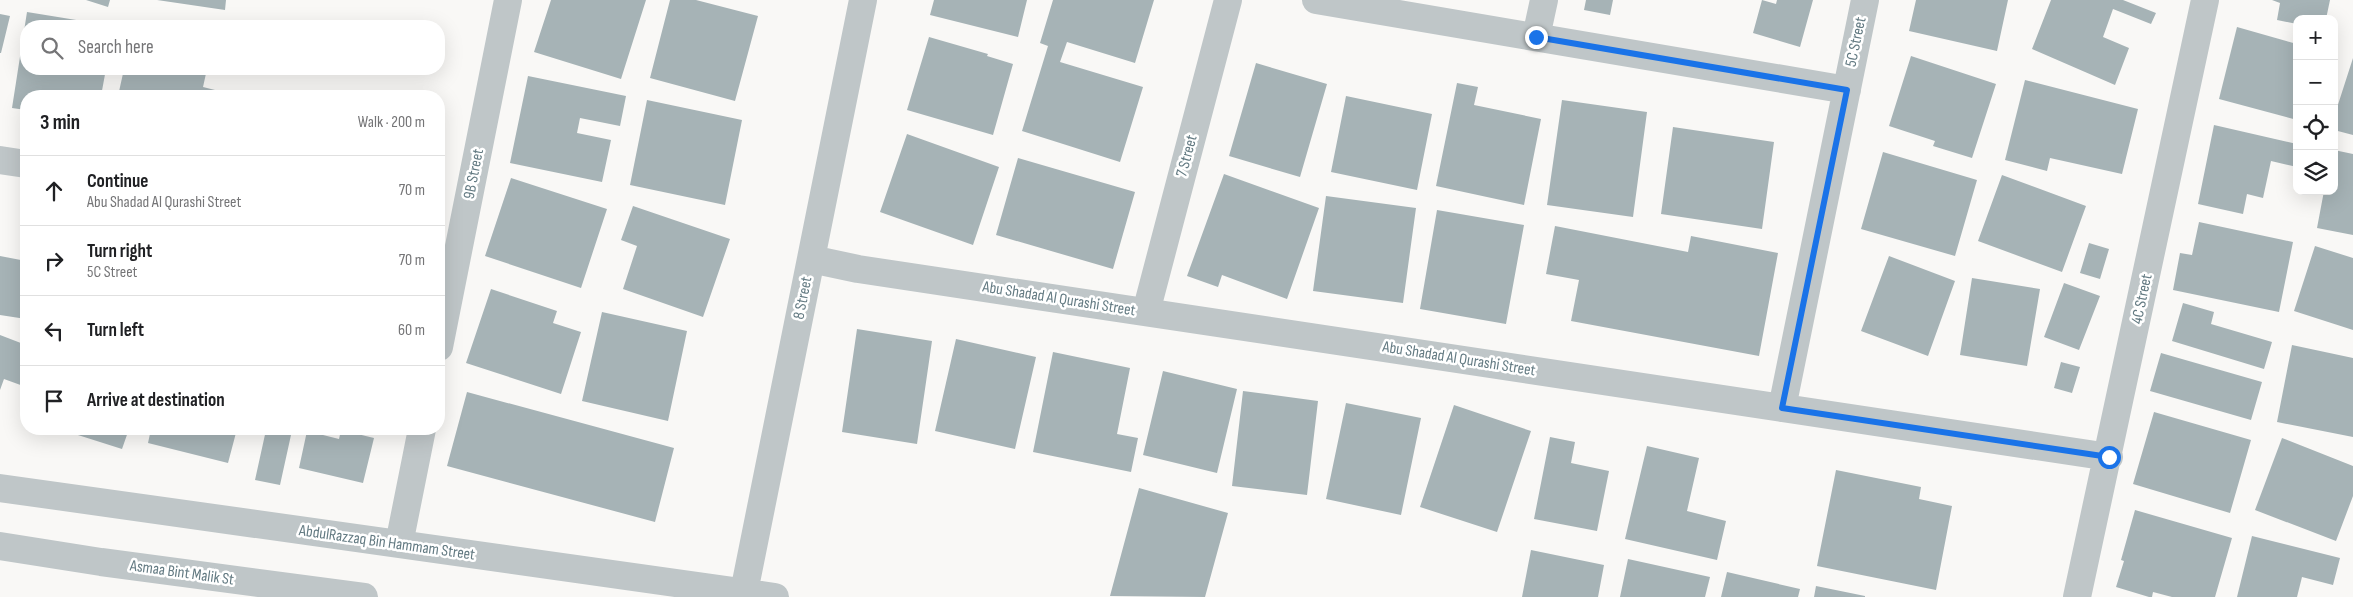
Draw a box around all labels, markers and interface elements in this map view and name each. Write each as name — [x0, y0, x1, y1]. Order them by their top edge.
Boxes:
street label: 5C Street — [1841, 15, 1871, 69]
map controls — [2293, 15, 2338, 195]
button: + — [2293, 15, 2338, 60]
search box — [20, 20, 445, 75]
route end — [1525, 26, 1548, 49]
icon: search — [38, 34, 66, 62]
text: Search here — [78, 36, 154, 59]
button: − — [2293, 60, 2338, 105]
button: locate — [2293, 105, 2338, 150]
text: 3 min — [40, 110, 80, 135]
text: Walk · 200 m — [358, 113, 425, 132]
street label: 7 Street — [1172, 133, 1202, 179]
street label: 9B Street — [460, 147, 488, 201]
button: layers — [2293, 150, 2338, 195]
text: Continue — [87, 170, 148, 193]
icon: ahead — [40, 177, 68, 205]
text: 70 m — [399, 181, 425, 200]
text: Abu Shadad Al Qurashi Street — [87, 193, 241, 212]
text: Turn right — [87, 240, 152, 263]
icon: right — [40, 247, 68, 275]
text: 70 m — [399, 251, 425, 270]
text: 5C Street — [87, 263, 137, 282]
street label: 4C Street — [2127, 272, 2157, 326]
street label: 8 Street — [790, 275, 816, 321]
street label: Abu Shadad Al Qurashi Street — [980, 277, 1137, 320]
icon: left — [40, 317, 68, 345]
text: Turn left — [87, 319, 144, 342]
text: 60 m — [398, 321, 425, 340]
street label: Abu Shadad Al Qurashi Street — [1380, 337, 1537, 380]
icon: arrive — [40, 387, 68, 415]
text: Arrive at destination — [87, 389, 225, 412]
route start — [2098, 446, 2121, 469]
street label: AbdulRazzaq Bin Hammam Street — [297, 521, 476, 565]
street label: Asmaa Bint Malik St — [128, 556, 235, 590]

